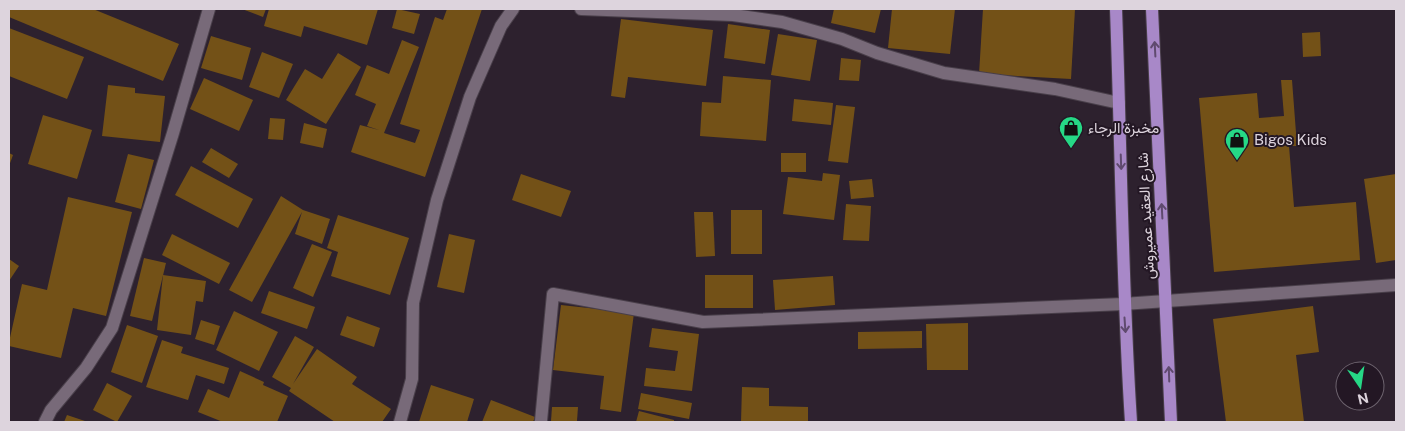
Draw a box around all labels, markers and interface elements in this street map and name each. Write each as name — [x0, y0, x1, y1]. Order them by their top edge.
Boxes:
one-way arrow — [1150, 41, 1159, 57]
shop icon: مخبزة الرجاء — [1058, 115, 1084, 149]
place label: مخبزة الرجاء — [1088, 119, 1159, 137]
shop icon: Bigos Kids — [1224, 127, 1250, 161]
place label: Bigos Kids — [1254, 131, 1327, 148]
street label: شارع العقيد عميروش — [1134, 152, 1160, 280]
one-way arrow — [1117, 154, 1126, 170]
one-way arrow — [1158, 203, 1167, 219]
one-way arrow — [1120, 317, 1129, 333]
north arrow — [1335, 361, 1385, 411]
one-way arrow — [1164, 366, 1174, 382]
text: N — [1356, 390, 1370, 408]

